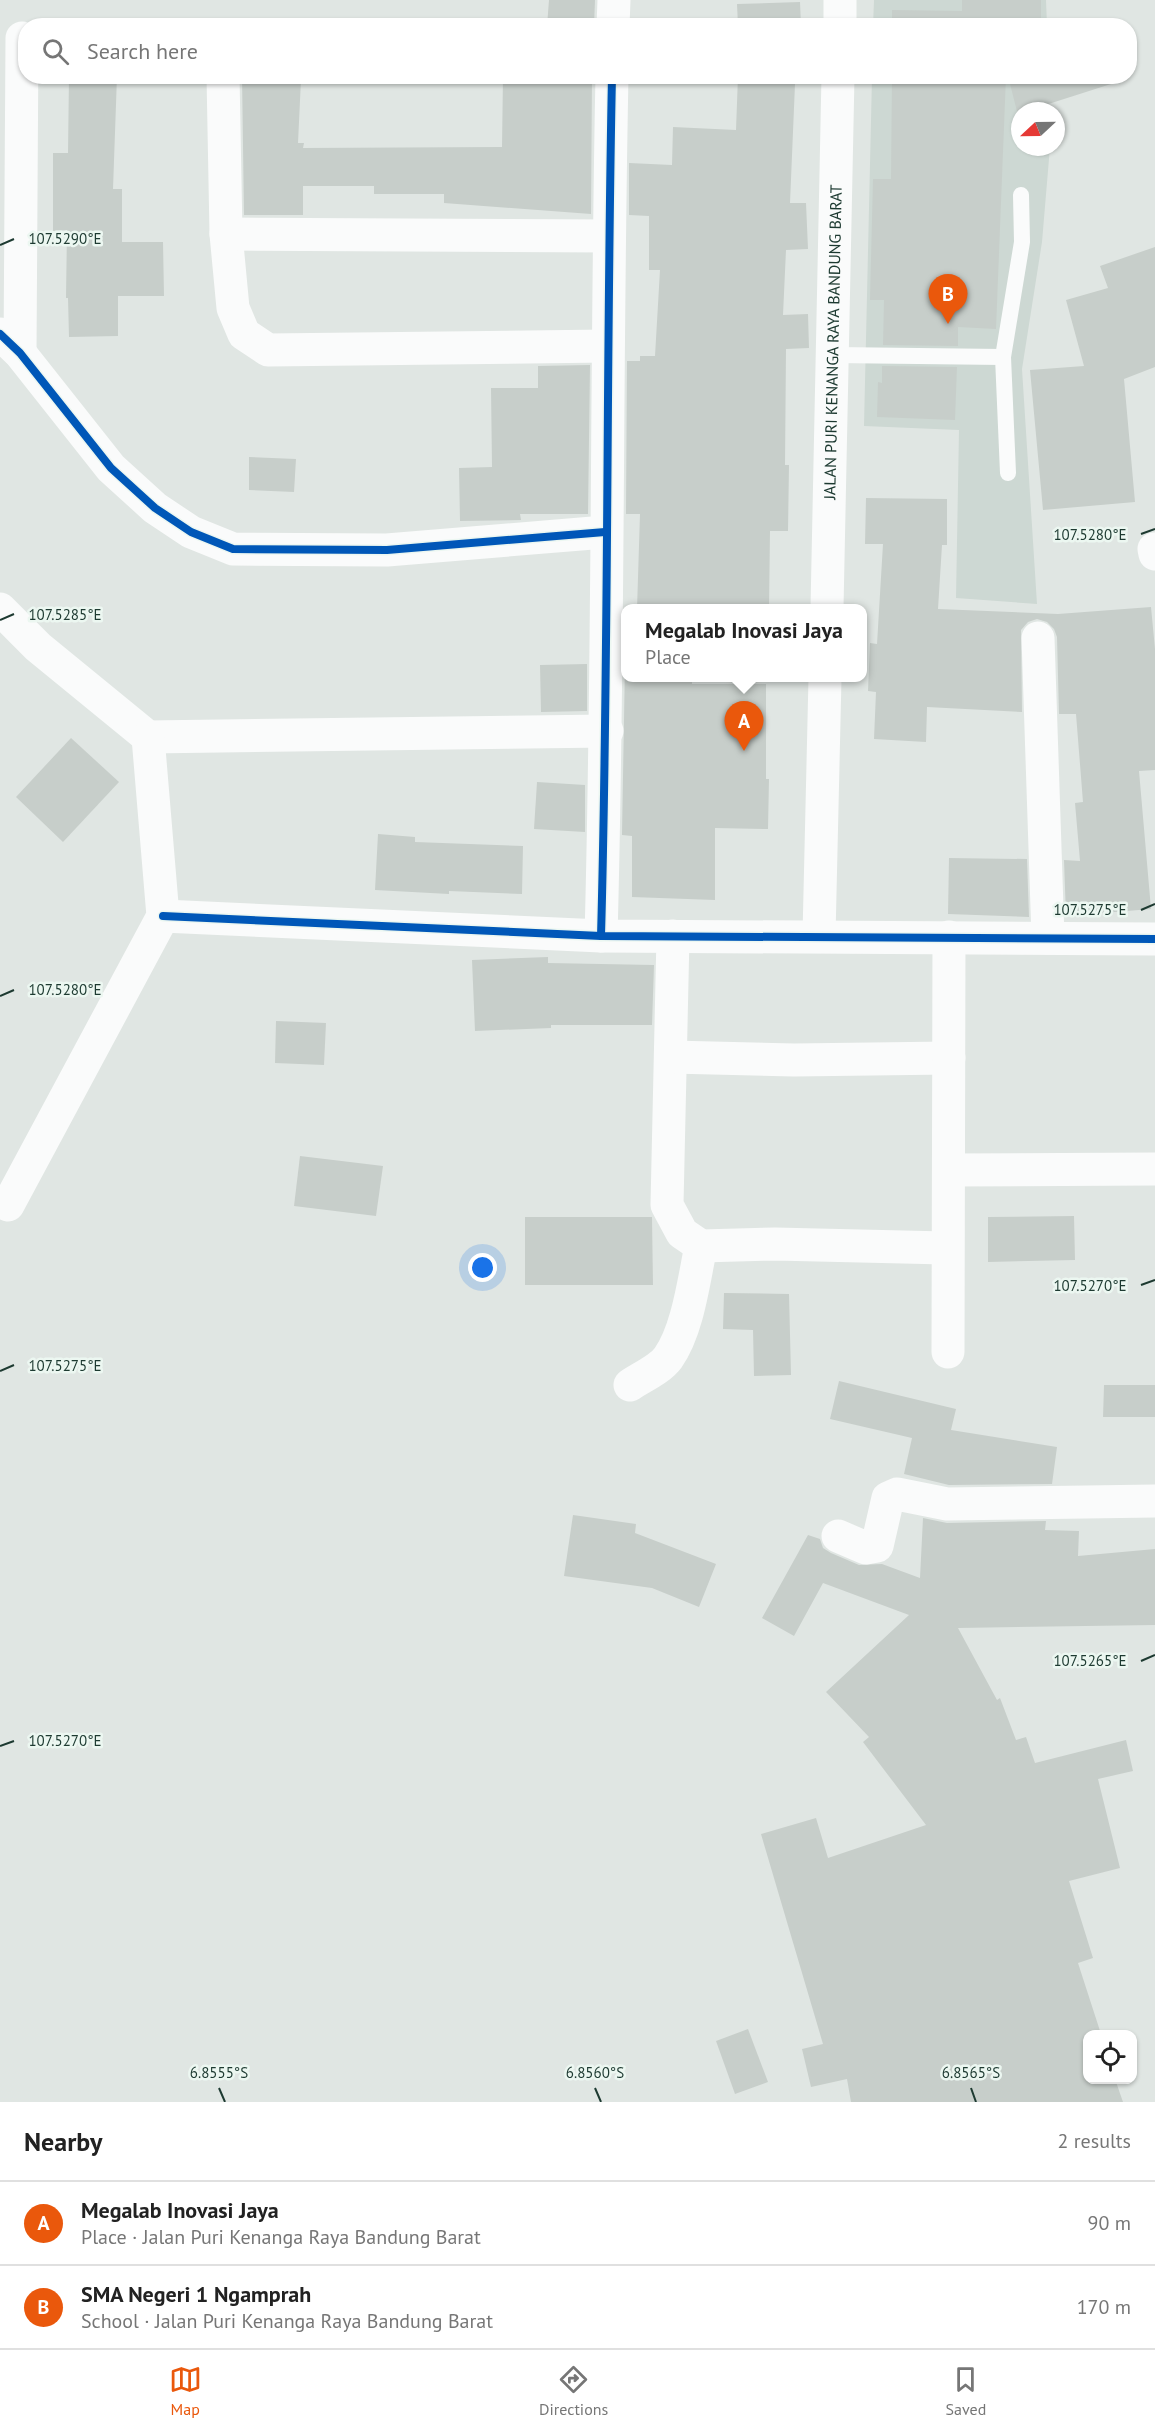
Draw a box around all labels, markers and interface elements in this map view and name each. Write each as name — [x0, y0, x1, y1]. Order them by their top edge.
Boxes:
search box — [18, 18, 1137, 84]
icon: search — [39, 35, 72, 68]
text: Search here — [87, 37, 198, 65]
north arrow — [1011, 102, 1065, 156]
street label: JALAN PURI KENANGA RAYA BANDUNG BARAT — [819, 184, 846, 501]
text: 107.5290°E — [28, 229, 102, 248]
pin: B — [928, 274, 968, 324]
text: 107.5280°E — [1053, 525, 1127, 544]
popup — [621, 604, 867, 682]
text: 107.5285°E — [28, 605, 102, 624]
text: Megalab Inovasi Jaya — [645, 616, 843, 644]
text: Place — [645, 644, 691, 670]
pin: A — [724, 702, 764, 751]
text: 107.5275°E — [1053, 900, 1127, 919]
text: 107.5280°E — [28, 980, 102, 999]
your location — [468, 1253, 497, 1282]
text: 107.5270°E — [1053, 1276, 1127, 1295]
text: 107.5275°E — [28, 1356, 102, 1375]
text: 107.5265°E — [1053, 1651, 1127, 1670]
text: 107.5270°E — [28, 1731, 102, 1750]
map controls — [1083, 2030, 1137, 2084]
button: locate — [1083, 2030, 1137, 2084]
text: 6.8555°S — [190, 2063, 248, 2082]
text: 6.8560°S — [566, 2063, 624, 2082]
text: 6.8565°S — [942, 2063, 1000, 2082]
text: Nearby — [24, 2125, 102, 2158]
text: 2 results — [1058, 2128, 1131, 2154]
text: Megalab Inovasi Jaya — [81, 2196, 279, 2224]
text: A — [37, 2210, 50, 2236]
text: 90 m — [1088, 2210, 1131, 2236]
text: Place · Jalan Puri Kenanga Raya Bandung Barat — [81, 2224, 481, 2250]
text: SMA Negeri 1 Ngamprah — [81, 2280, 311, 2308]
text: B — [38, 2294, 49, 2320]
text: 170 m — [1077, 2294, 1131, 2320]
text: School · Jalan Puri Kenanga Raya Bandung Barat — [81, 2308, 493, 2334]
tab: Map — [169, 2363, 202, 2419]
tab: Directions — [539, 2363, 608, 2419]
tab: Saved — [946, 2363, 986, 2419]

